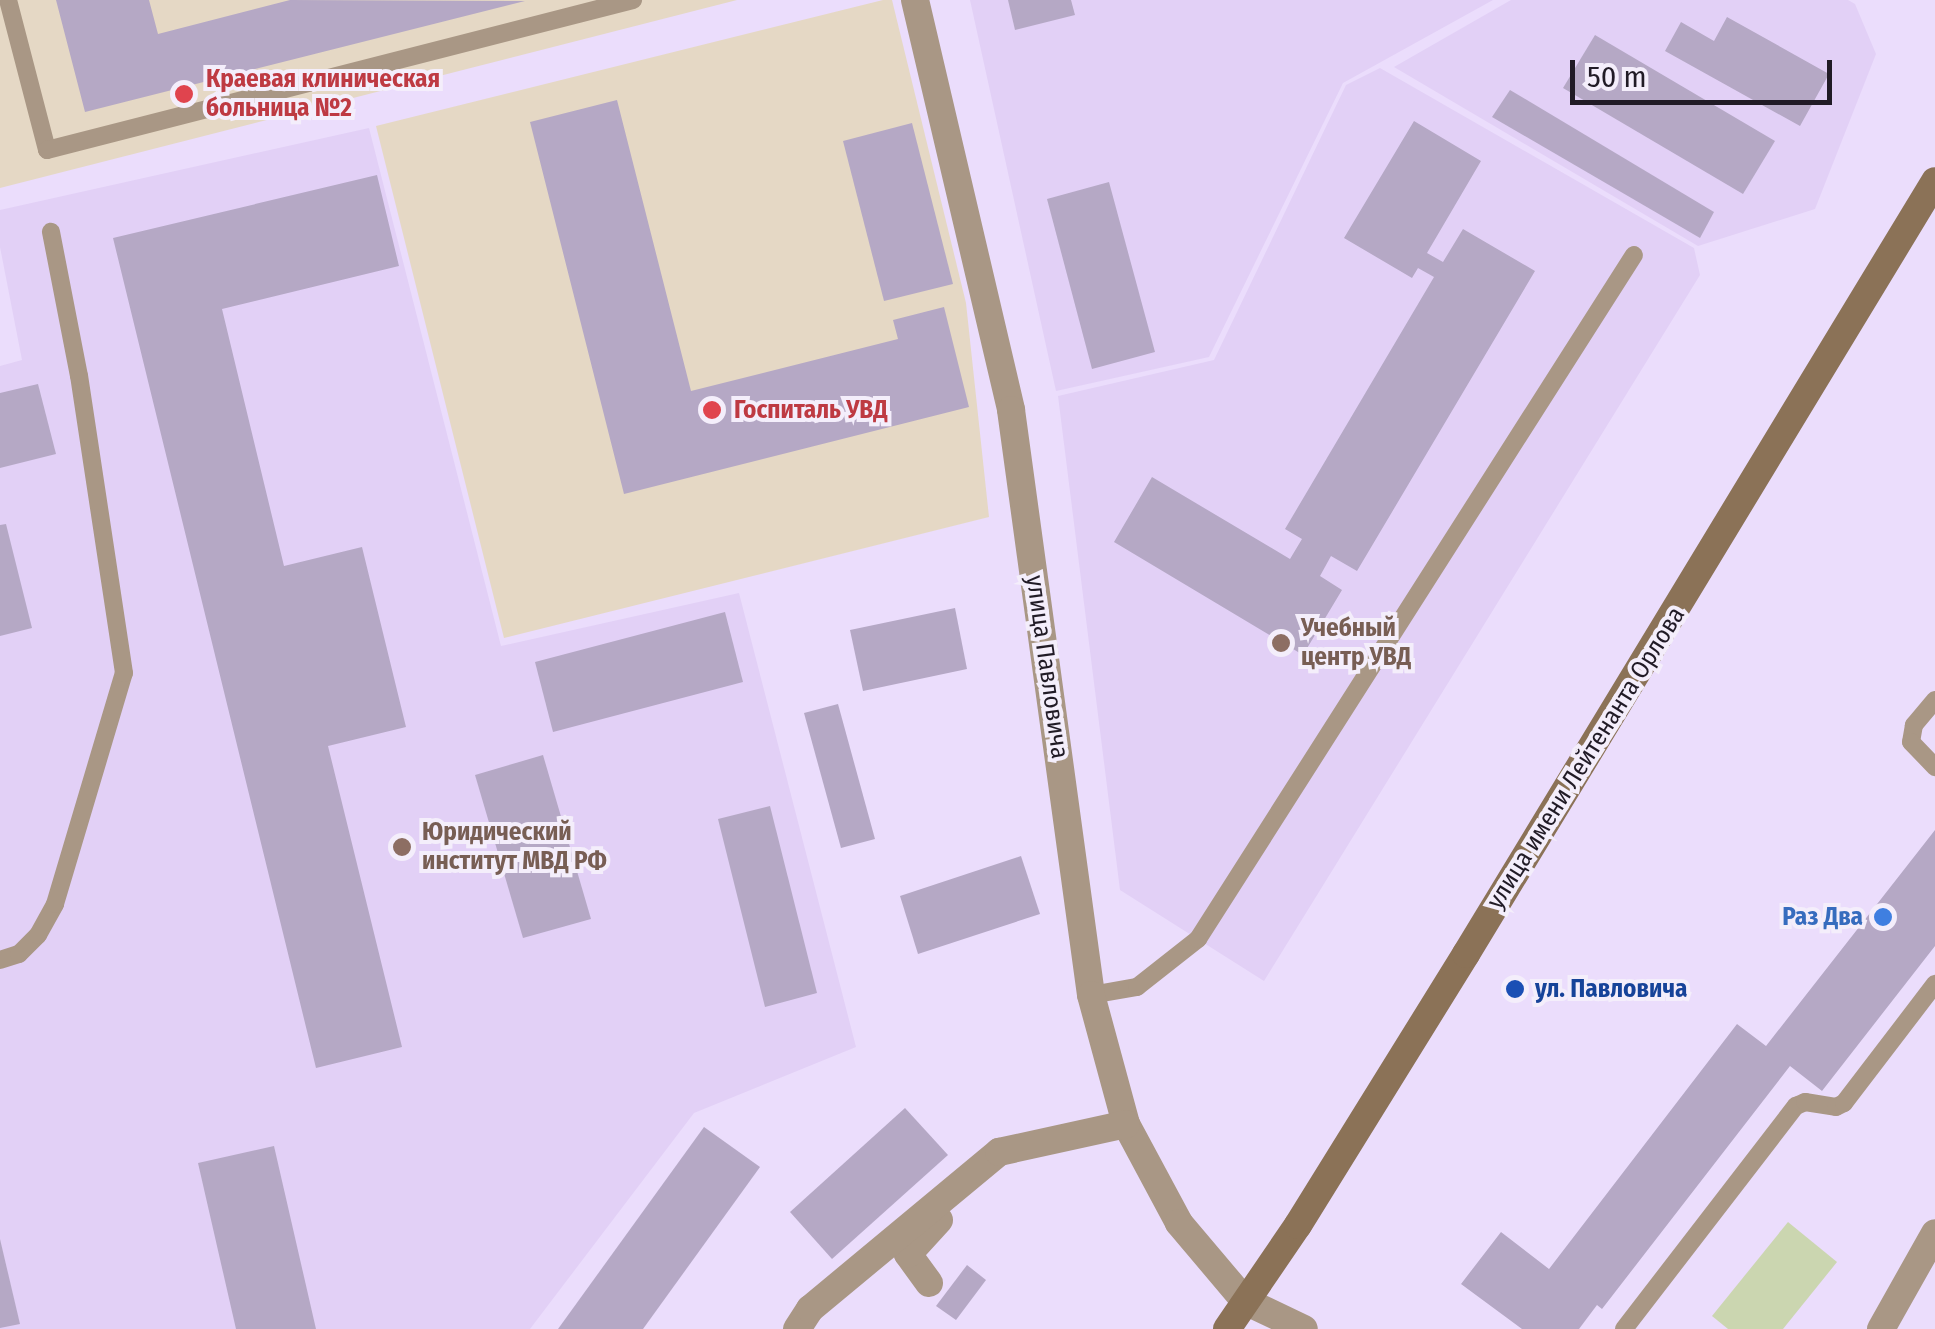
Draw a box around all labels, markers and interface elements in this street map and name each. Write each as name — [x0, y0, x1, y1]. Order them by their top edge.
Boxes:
scale bar — [1575, 40, 1838, 102]
text: 50 m — [1587, 59, 1647, 95]
place label: Краевая клиническая больница №2 — [206, 65, 440, 124]
marker: Краевая клиническая больница №2 — [171, 81, 197, 107]
place label: Госпиталь УВД — [734, 395, 888, 425]
marker: Госпиталь УВД — [699, 397, 725, 423]
street label: улица Павловича — [1019, 573, 1075, 761]
street label: улица имени Лейтенанта Орлова — [1481, 602, 1691, 914]
place label: Учебный центр УВД — [1301, 614, 1411, 673]
marker: Учебный центр УВД — [1270, 632, 1292, 654]
place label: Юридический институт МВД РФ — [422, 818, 607, 877]
marker: Юридический институт МВД РФ — [391, 836, 413, 858]
place label: Раз Два — [1782, 902, 1863, 932]
marker: Раз Два — [1872, 906, 1894, 928]
place label: ул. Павловича — [1535, 974, 1687, 1004]
marker: ул. Павловича — [1504, 978, 1526, 1000]

